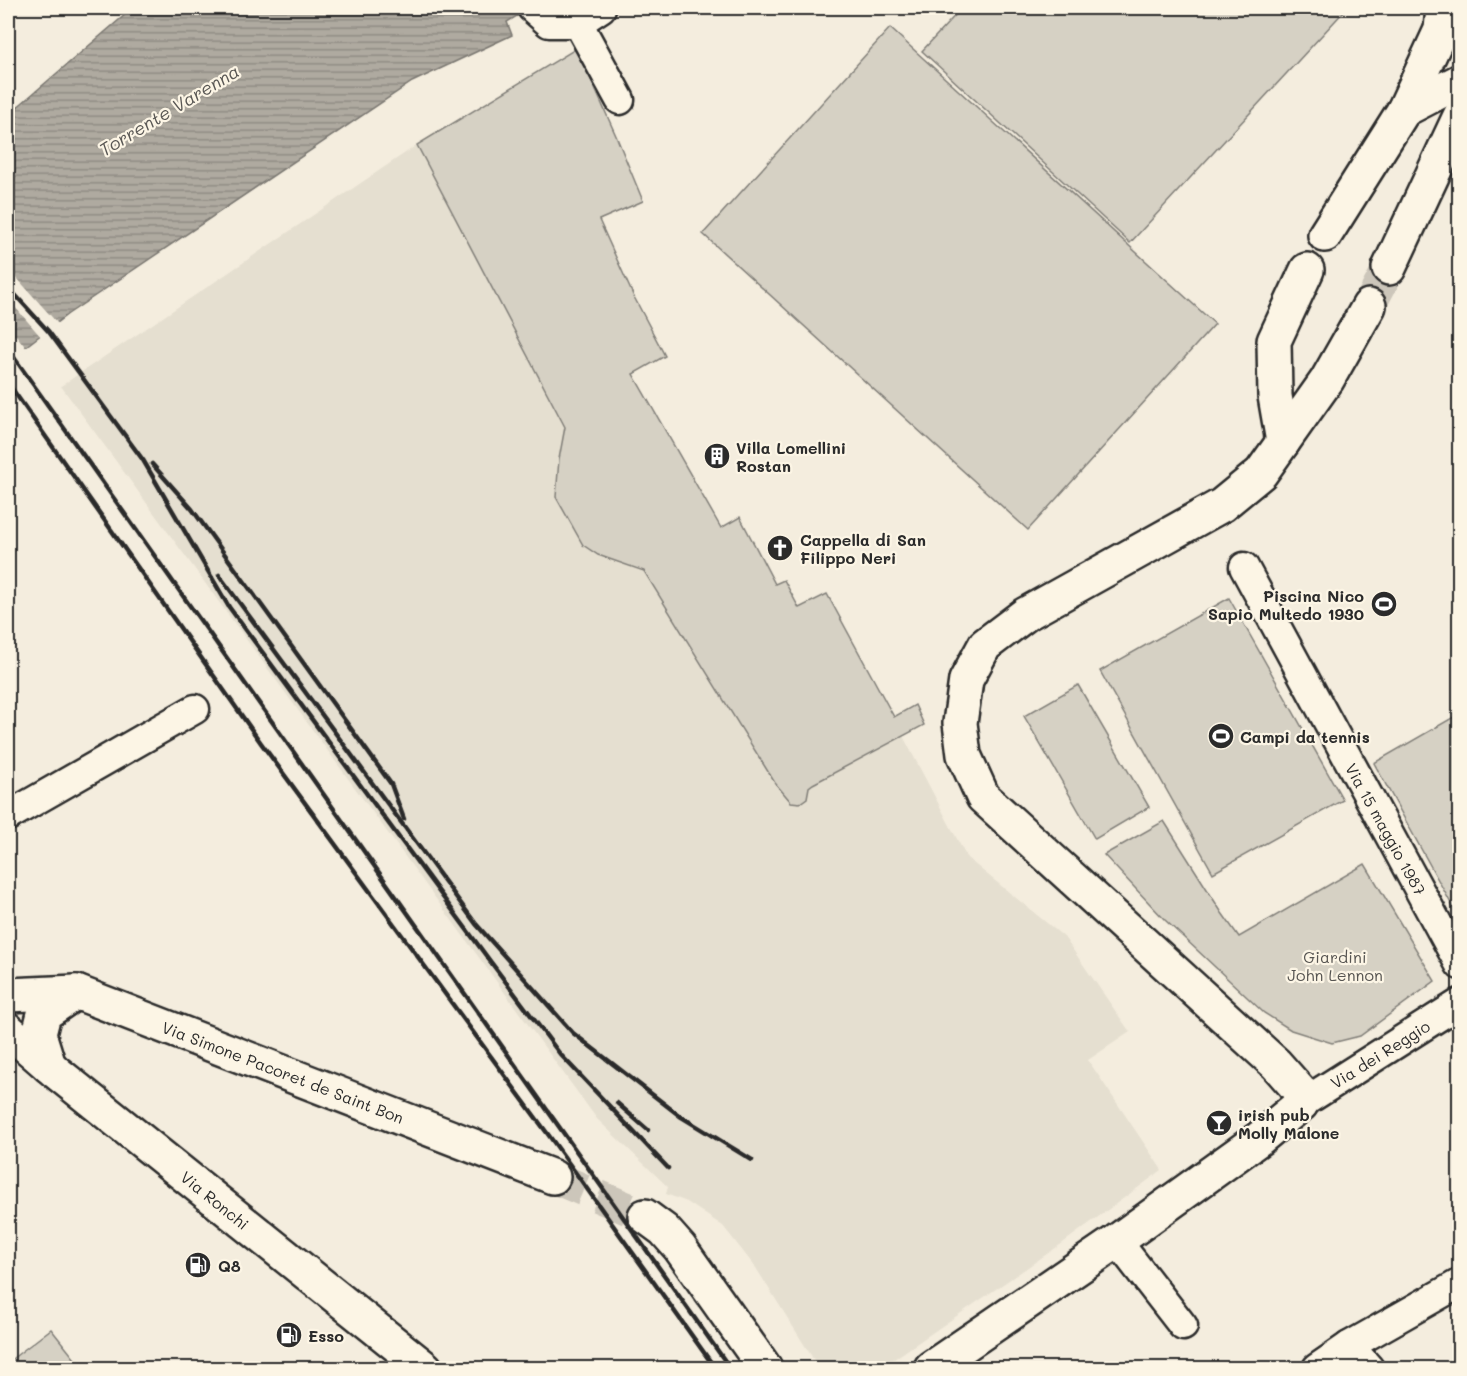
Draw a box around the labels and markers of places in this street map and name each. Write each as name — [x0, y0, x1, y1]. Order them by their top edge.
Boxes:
place label: Villa Lomellini Rostan — [736, 437, 846, 476]
building icon: Villa Lomellini Rostan — [702, 441, 732, 471]
place label: Cappella di San Filippo Neri — [800, 529, 926, 568]
church icon: Cappella di San Filippo Neri — [765, 533, 795, 563]
place label: Piscina Nico Sapio Multedo 1930 — [1208, 585, 1364, 624]
sports icon: Piscina Nico Sapio Multedo 1930 — [1369, 589, 1399, 619]
sports icon: Campi da tennis — [1206, 721, 1236, 751]
place label: Campi da tennis — [1240, 726, 1370, 747]
place label: irish pub Molly Malone — [1238, 1104, 1339, 1143]
bar icon: irish pub Molly Malone — [1204, 1108, 1234, 1138]
fuel station icon: Q8 — [183, 1250, 213, 1280]
place label: Q8 — [218, 1255, 241, 1276]
fuel station icon: Esso — [274, 1320, 304, 1350]
place label: Esso — [308, 1325, 344, 1346]

